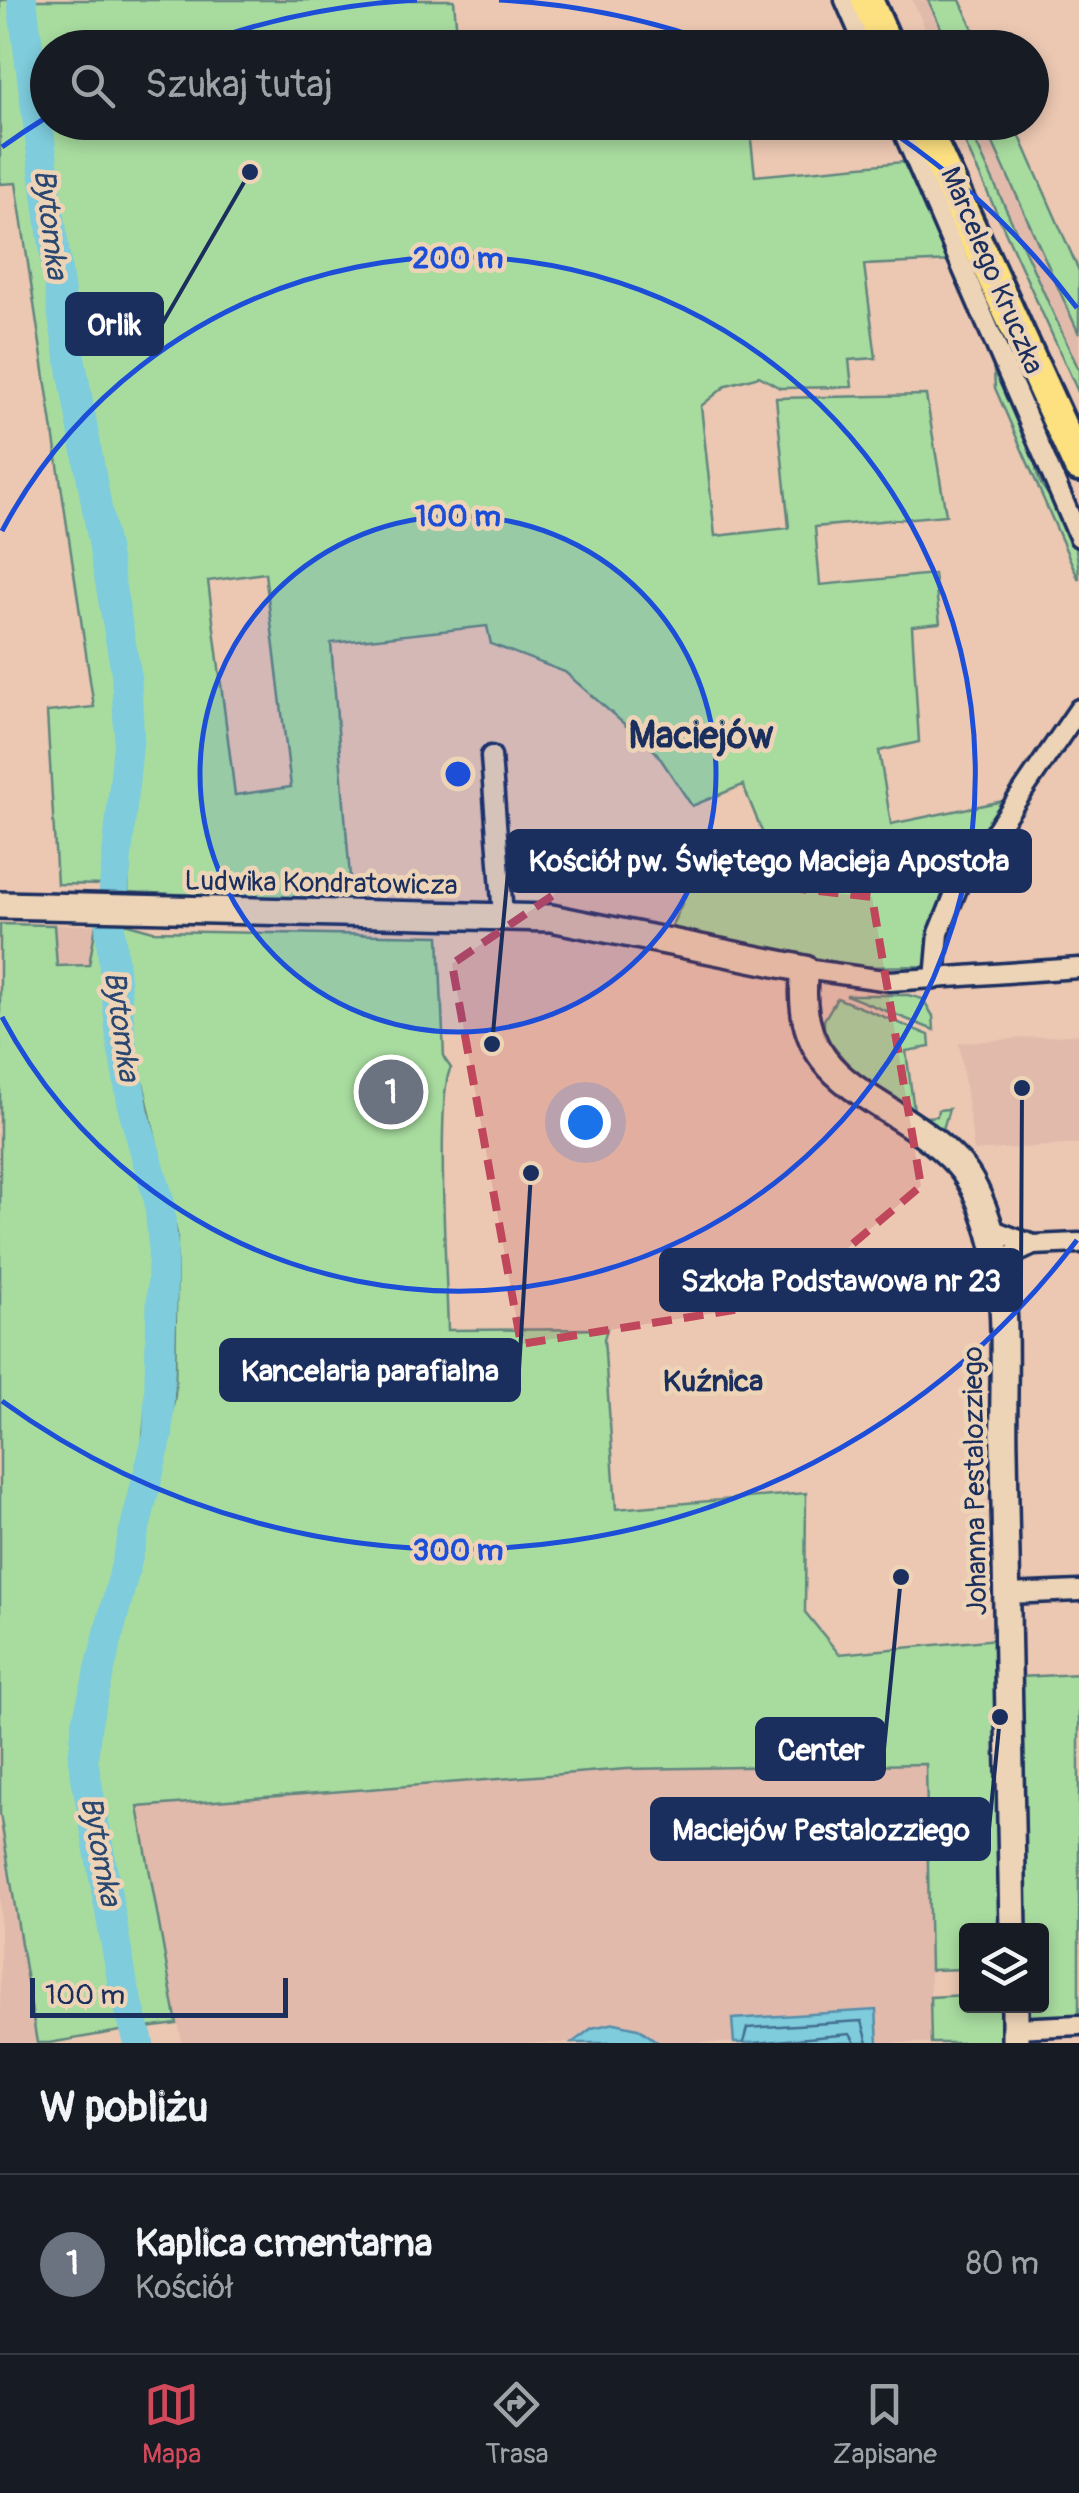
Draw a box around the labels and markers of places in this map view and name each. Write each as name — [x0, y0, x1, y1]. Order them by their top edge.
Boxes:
callout: Orlik — [67, 294, 162, 354]
centre of rings — [440, 756, 476, 792]
callout: Kościół pw. Świętego Macieja Apostoła — [509, 831, 1030, 891]
pin: 1 — [358, 1054, 424, 1130]
callout: Szkoła Podstawowa nr 23 — [661, 1250, 1021, 1310]
callout: Kancelaria parafialna — [221, 1340, 519, 1400]
callout: Center — [757, 1719, 884, 1779]
callout: Maciejów Pestalozziego — [652, 1799, 989, 1859]

